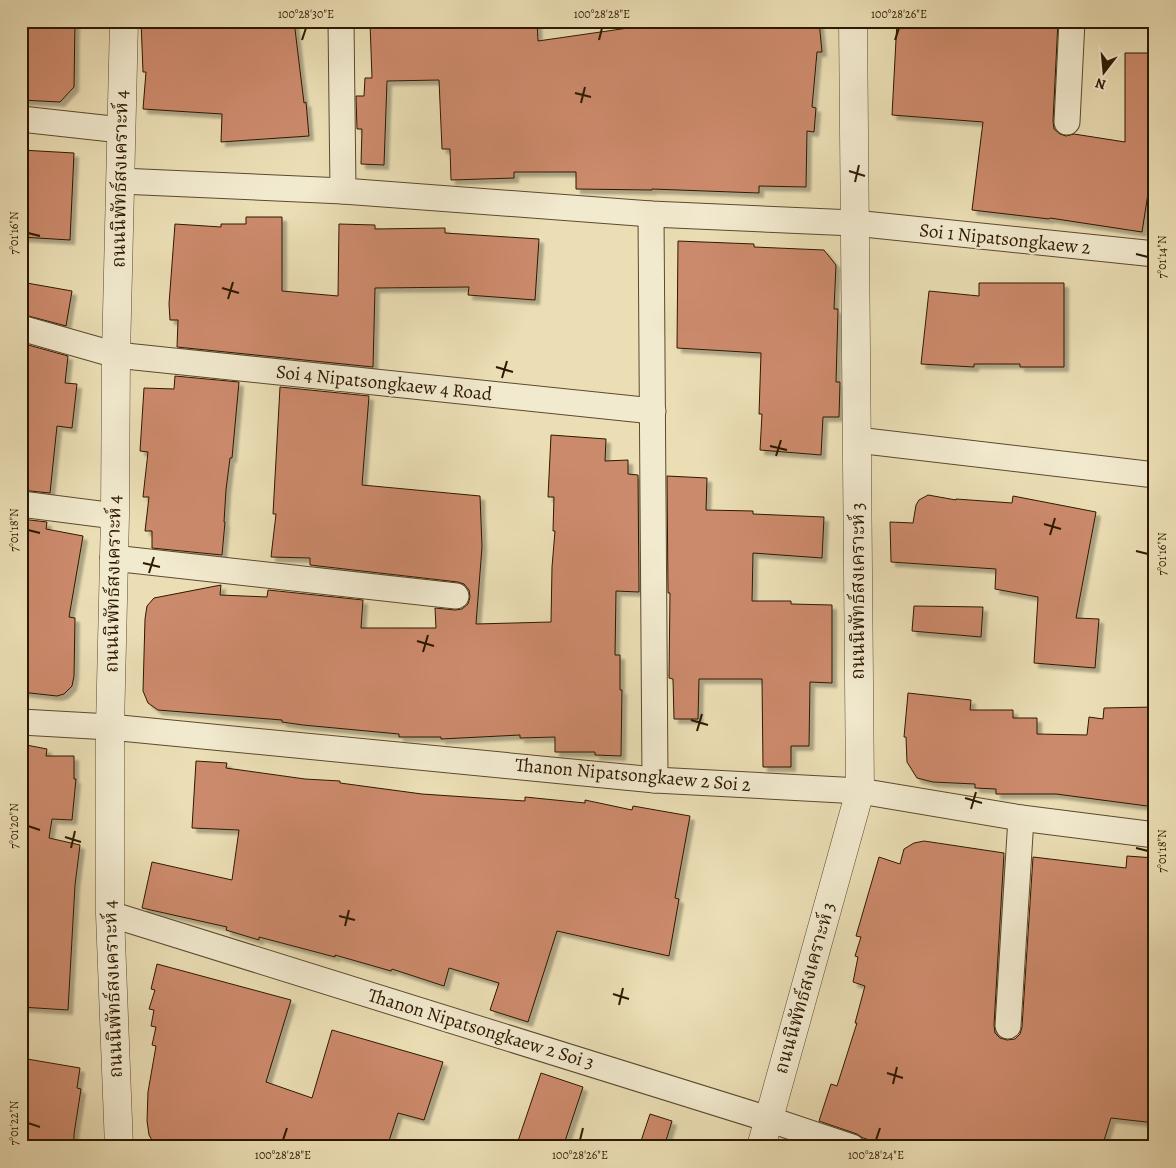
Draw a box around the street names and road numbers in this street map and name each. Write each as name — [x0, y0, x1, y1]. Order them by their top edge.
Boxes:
street label: ถนนนิพัทธ์สงเคราะห์ 4 — [105, 89, 135, 268]
street label: Soi 1 Nipatsongkaew 2 — [918, 217, 1092, 261]
street label: Soi 4 Nipatsongkaew 4 Road — [275, 359, 494, 407]
street label: ถนนนิพัทธ์สงเคราะห์ 4 — [98, 494, 128, 673]
street label: ถนนนิพัทธ์สงเคราะห์ 3 — [845, 502, 871, 680]
street label: Thanon Nipatsongkaew 2 Soi 2 — [514, 752, 752, 798]
street label: ถนนนิพัทธ์สงเคราะห์ 4 — [97, 899, 129, 1078]
street label: ถนนนิพัทธ์สงเคราะห์ 3 — [768, 899, 842, 1077]
street label: Thanon Nipatsongkaew 2 Soi 3 — [365, 982, 597, 1076]

